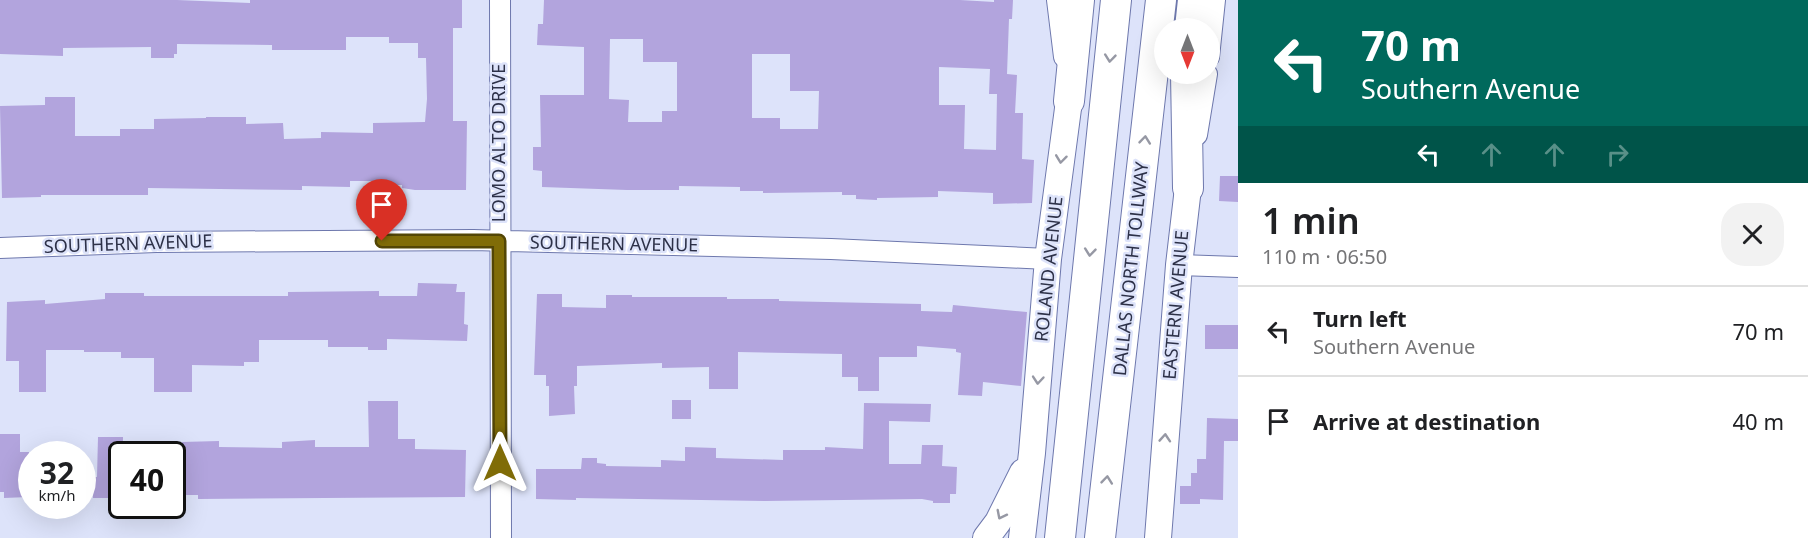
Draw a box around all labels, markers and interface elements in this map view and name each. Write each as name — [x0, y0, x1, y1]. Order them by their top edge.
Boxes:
text: 70 m — [1361, 16, 1461, 73]
north arrow — [1154, 18, 1220, 84]
map controls — [1154, 18, 1220, 84]
icon: left — [1262, 24, 1340, 102]
one-way arrow — [1104, 54, 1116, 63]
street label: LOMO ALTO DRIVE — [486, 64, 510, 222]
text: Southern Avenue — [1361, 70, 1580, 107]
one-way arrow — [1138, 135, 1151, 145]
icon: left — [1412, 138, 1445, 171]
icon: ahead — [1475, 138, 1508, 171]
icon: ahead — [1538, 138, 1571, 171]
icon: right — [1601, 138, 1634, 171]
one-way arrow — [1056, 155, 1068, 164]
street label: DALLAS NORTH TOLLWAY — [1107, 160, 1153, 377]
pin — [356, 179, 407, 241]
icon: arrive — [365, 188, 398, 221]
street label: ROLAND AVENUE — [1028, 195, 1068, 343]
text: 1 min — [1262, 196, 1360, 245]
button: close — [1721, 203, 1784, 266]
street label: SOUTHERN AVENUE — [43, 228, 213, 258]
street label: EASTERN AVENUE — [1157, 229, 1193, 380]
street label: SOUTHERN AVENUE — [530, 230, 698, 256]
text: 110 m · 06:50 — [1262, 243, 1387, 270]
one-way arrow — [1084, 248, 1097, 257]
text: Turn left — [1313, 303, 1407, 333]
icon: left — [1262, 315, 1295, 348]
text: 70 m — [1733, 316, 1784, 346]
text: Southern Avenue — [1313, 333, 1475, 360]
one-way arrow — [1032, 375, 1045, 384]
icon: arrive — [1262, 405, 1295, 438]
text: Arrive at destination — [1313, 406, 1540, 436]
text: 40 m — [1733, 406, 1784, 436]
position arrow — [468, 431, 532, 495]
one-way arrow — [1159, 433, 1172, 442]
speed limit sign: 40 — [108, 441, 186, 519]
text: 32 — [40, 452, 74, 493]
one-way arrow — [1100, 475, 1113, 484]
text: km/h — [39, 485, 75, 505]
one-way arrow — [997, 509, 1009, 520]

